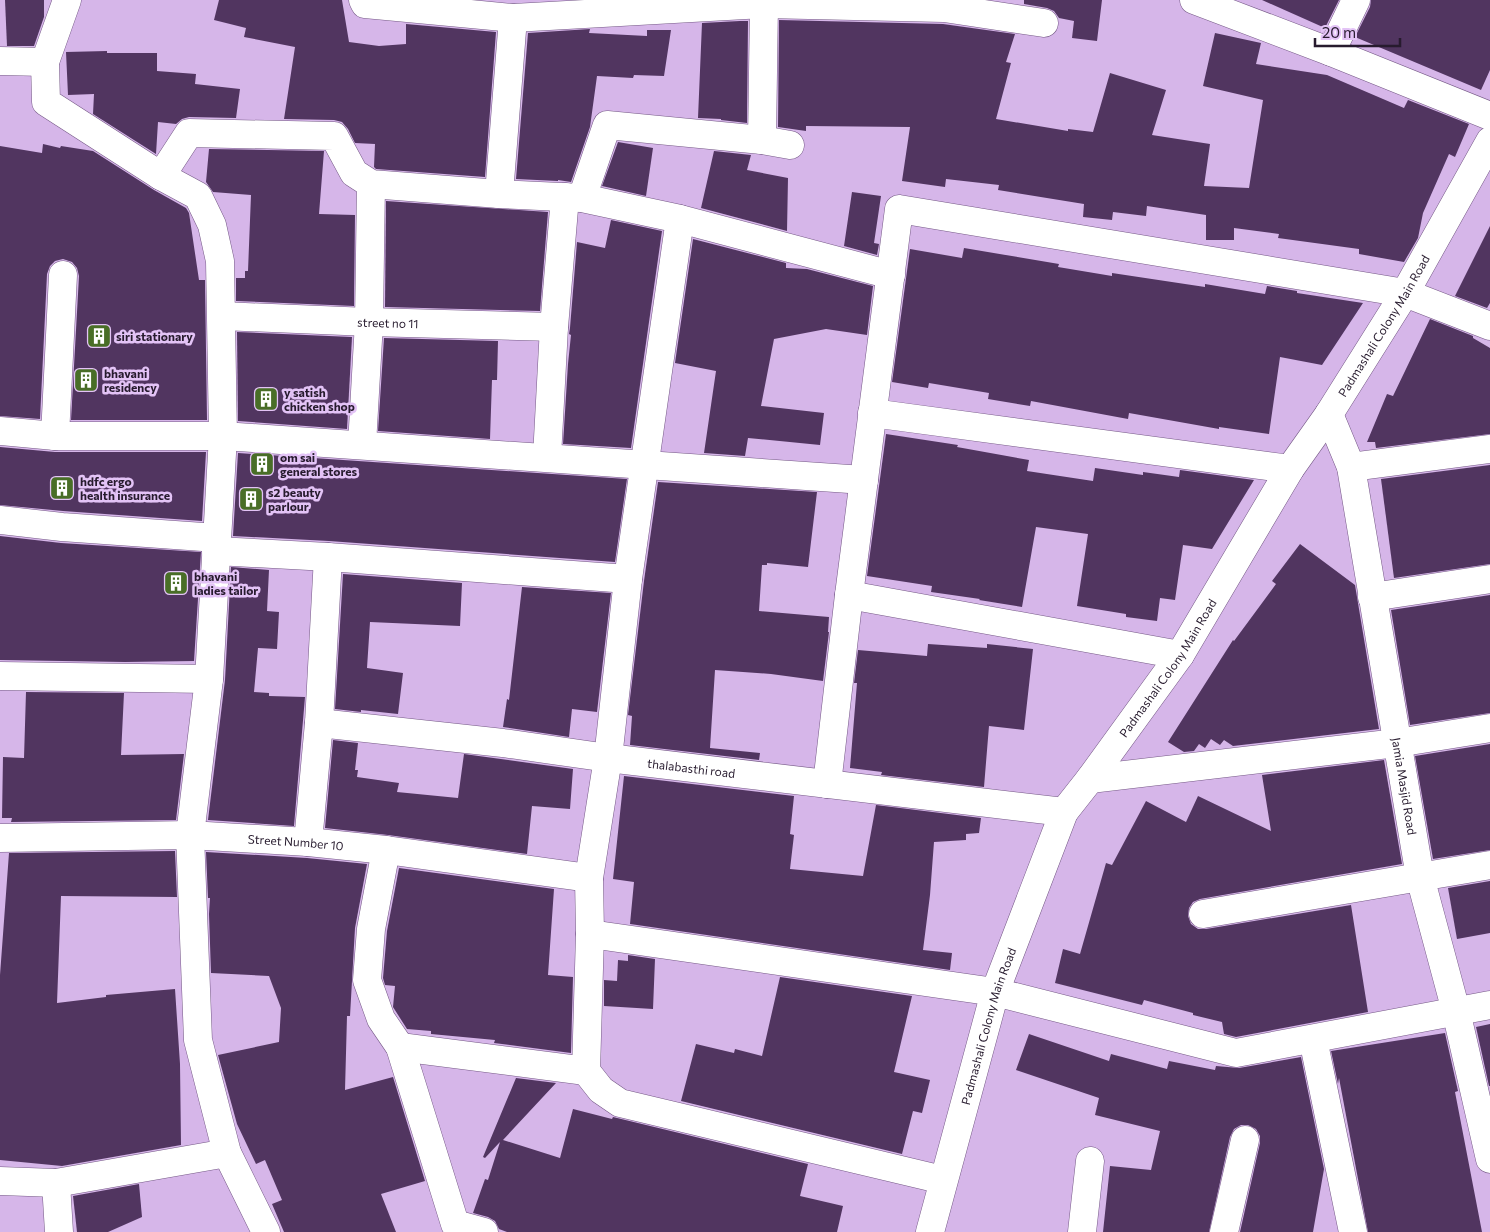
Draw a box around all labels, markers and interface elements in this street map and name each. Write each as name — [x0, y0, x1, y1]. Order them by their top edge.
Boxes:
scale bar — [1315, 15, 1400, 47]
text: 20 m — [1322, 23, 1356, 41]
street label: Padmashali Colony Main Road — [1335, 252, 1432, 399]
street label: street no 11 — [357, 315, 419, 330]
building icon: siri stationary — [86, 323, 112, 349]
place label: siri stationary — [116, 329, 193, 343]
place label: bhavani residency — [104, 366, 157, 394]
building icon: bhavani residency — [73, 367, 99, 393]
place label: y satish chicken shop — [284, 385, 355, 413]
building icon: y satish chicken shop — [253, 386, 279, 412]
place label: om sai general stores — [280, 450, 358, 478]
building icon: om sai general stores — [249, 451, 275, 477]
place label: hdfc ergo health insurance — [80, 474, 170, 502]
building icon: hdfc ergo health insurance — [49, 475, 75, 501]
place label: s2 beauty parlour — [268, 485, 321, 513]
building icon: s2 beauty parlour — [238, 486, 264, 512]
place label: bhavani ladies tailor — [194, 569, 258, 597]
building icon: bhavani ladies tailor — [163, 570, 189, 596]
street label: Padmashali Colony Main Road — [1116, 596, 1219, 740]
street label: Jamia Masjid Road — [1389, 736, 1420, 836]
street label: thalabasthi road — [647, 756, 736, 780]
street label: Street Number 10 — [247, 831, 344, 853]
street label: Padmashali Colony Main Road — [958, 945, 1018, 1106]

